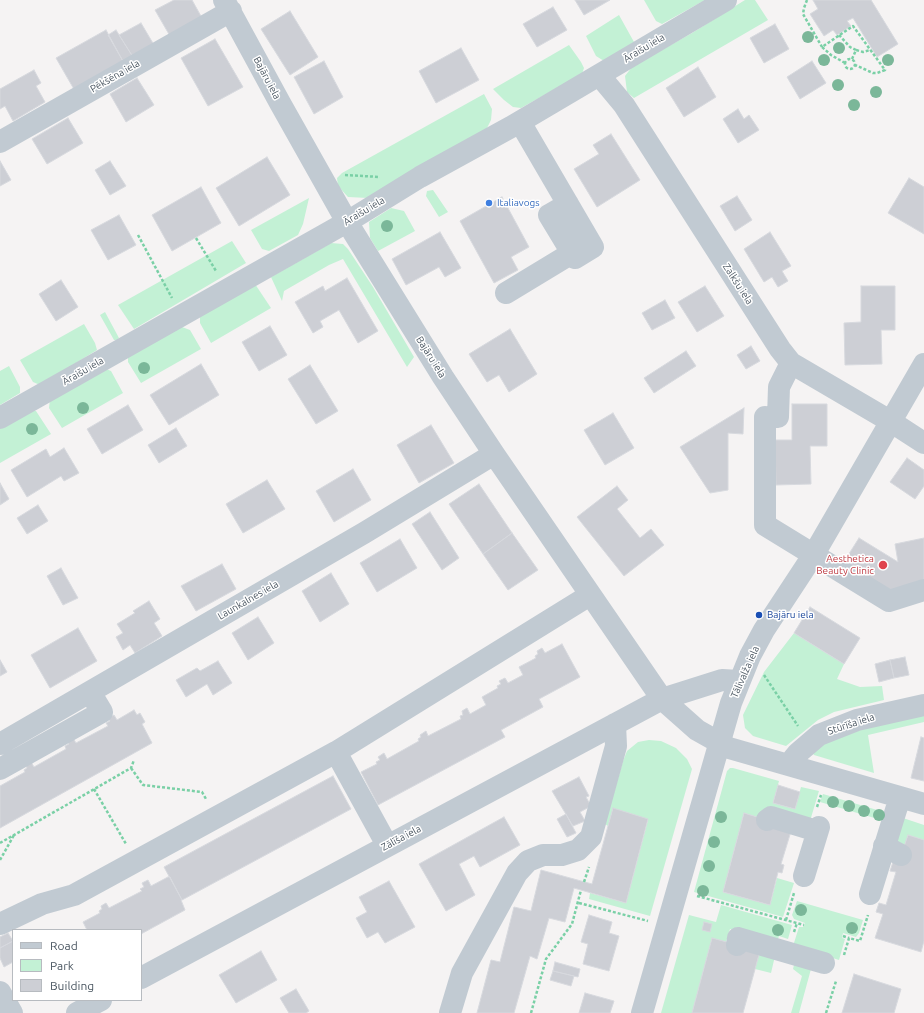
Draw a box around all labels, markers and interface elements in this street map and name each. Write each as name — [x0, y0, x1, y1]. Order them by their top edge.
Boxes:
street label: Āraišu iela — [621, 31, 667, 65]
street label: Bajāru iela — [251, 55, 283, 101]
street label: Pēkšēna iela — [88, 57, 142, 95]
street label: Āraišu iela — [341, 194, 387, 228]
place label: Italiavogs — [497, 197, 540, 209]
marker: Italiavogs — [484, 198, 494, 208]
street label: Zalkšu iela — [720, 261, 756, 307]
street label: Bajāru iela — [414, 334, 448, 380]
street label: Āraišu iela — [60, 354, 106, 388]
place label: Aesthetica Beauty Clinic — [816, 553, 874, 576]
marker: Aesthetica Beauty Clinic — [877, 559, 889, 571]
street label: Launkalnes iela — [216, 578, 280, 622]
place label: Bajāru iela — [767, 609, 814, 621]
marker: Bajāru iela — [754, 610, 764, 620]
street label: Tālivalža iela — [728, 644, 762, 700]
street label: Stūrīša iela — [826, 711, 876, 737]
street label: Zālīša iela — [379, 823, 423, 853]
legend — [12, 929, 142, 1001]
text: Road — [50, 939, 78, 952]
text: Park — [50, 959, 74, 972]
text: Building — [50, 979, 94, 992]

